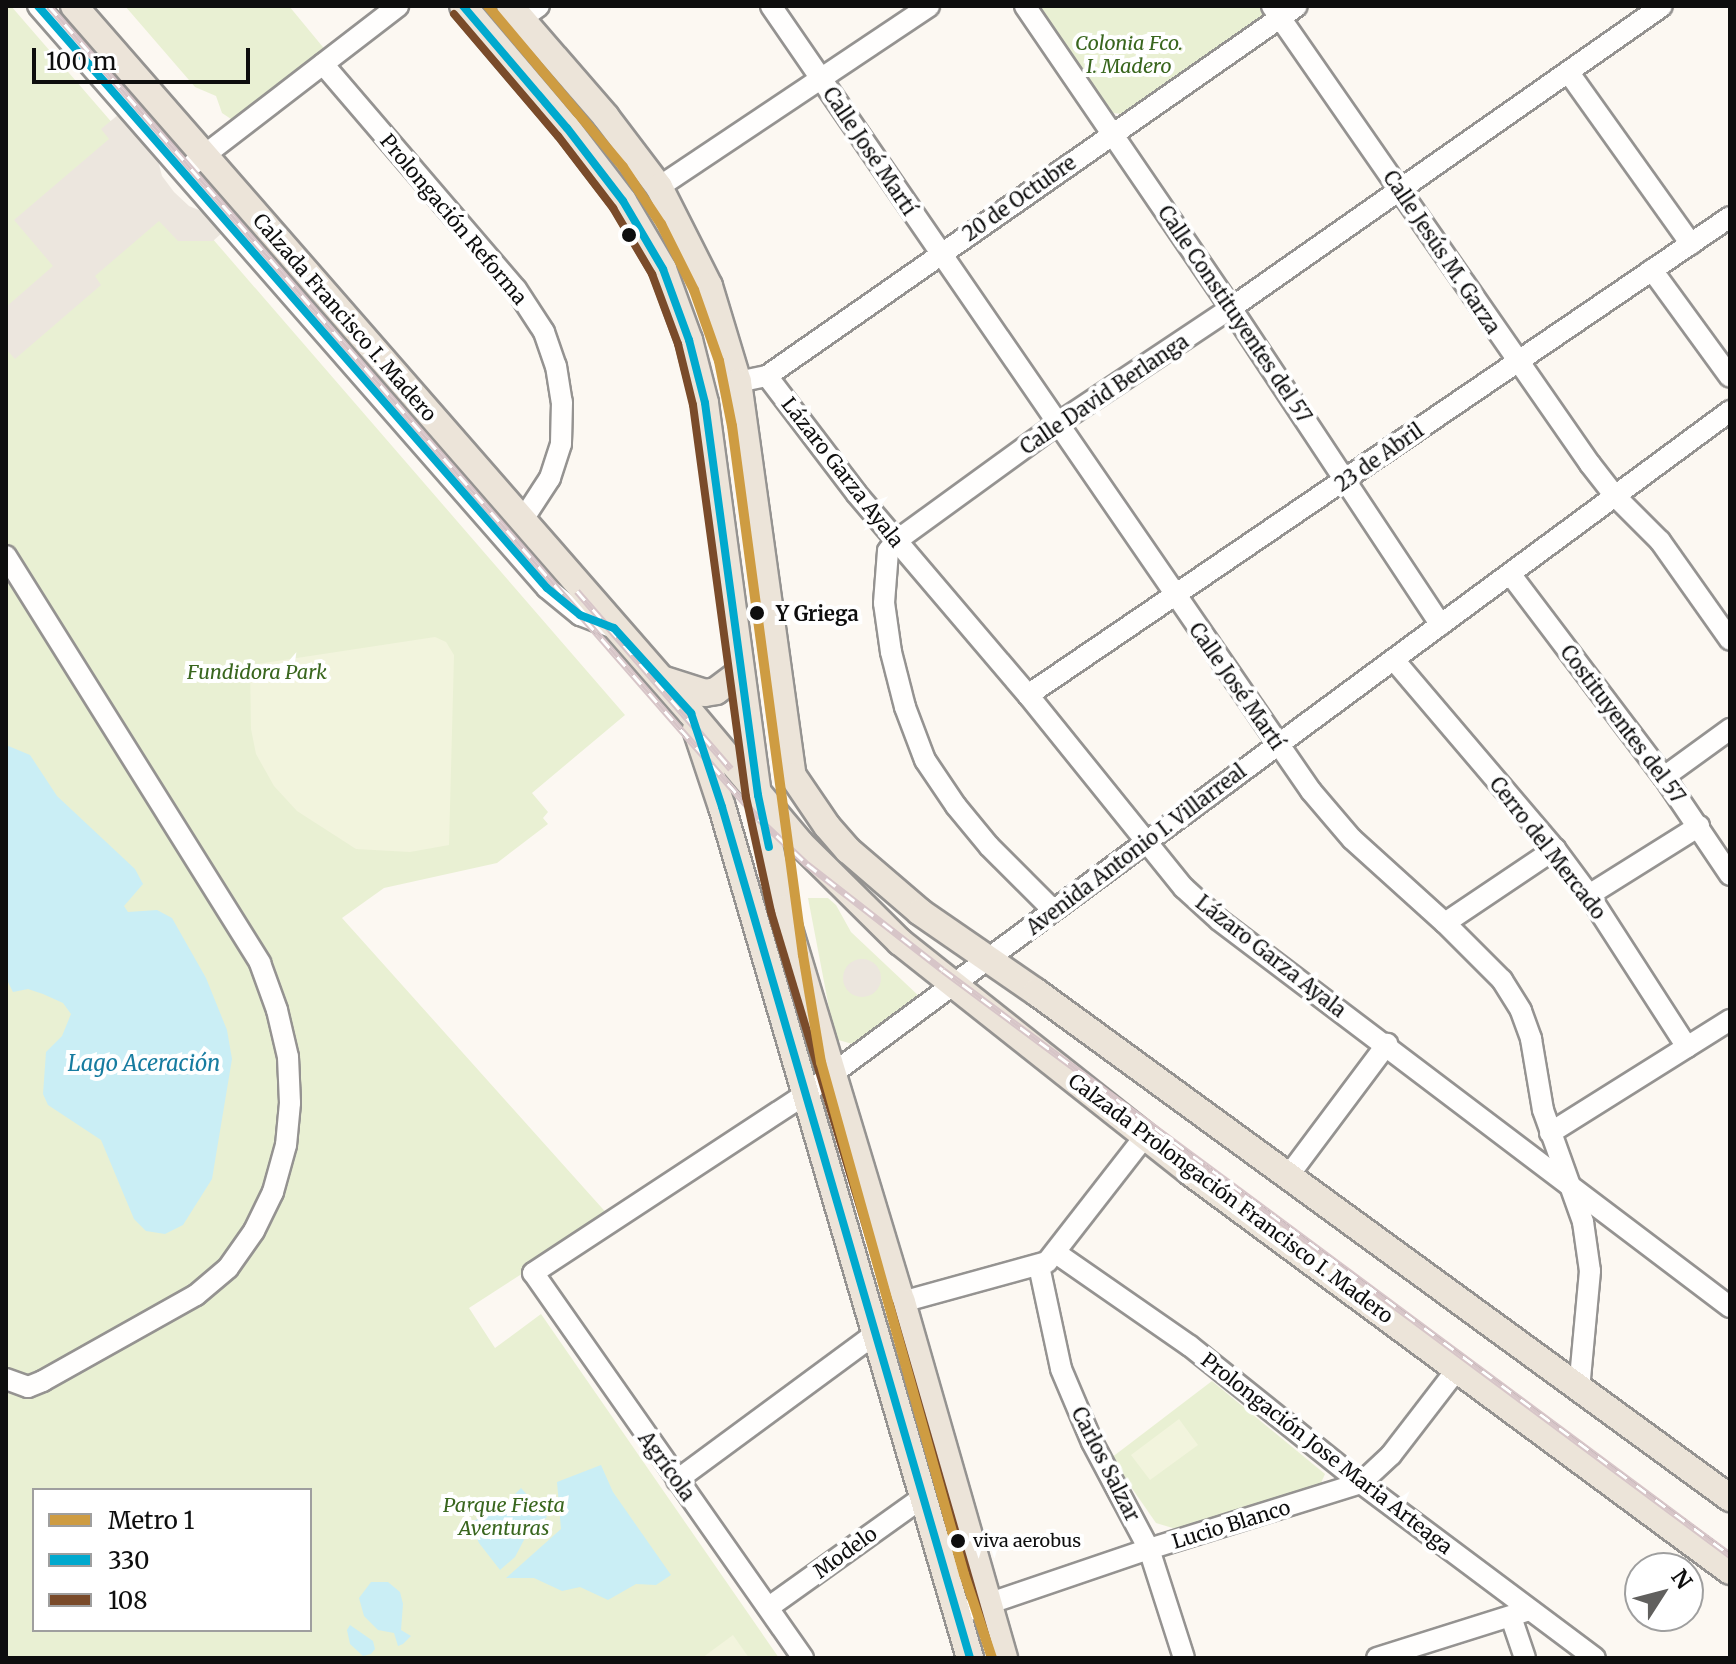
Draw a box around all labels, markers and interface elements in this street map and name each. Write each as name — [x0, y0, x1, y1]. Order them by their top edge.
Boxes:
park label: Colonia Fco. I. Madero — [1075, 30, 1183, 77]
scale bar — [36, 32, 254, 82]
text: 100 m — [46, 46, 116, 77]
street label: Calle José Martí — [818, 82, 922, 220]
street label: Prolongación Reforma — [376, 129, 532, 309]
street label: 20 de Octubre — [958, 150, 1080, 246]
street label: Calle Jesús M. Garza — [1379, 166, 1505, 338]
street label: Calle Constituyentes del 57 — [1153, 201, 1317, 427]
street label: Calzada Francisco I. Madero — [248, 208, 442, 426]
unlabelled marker — [621, 227, 637, 243]
street label: Calle David Berlanga — [1015, 329, 1193, 459]
street label: Lázaro Garza Ayala — [777, 392, 909, 552]
street label: 23 de Abril — [1330, 418, 1428, 496]
marker: Y Griega — [745, 601, 769, 625]
place label: Y Griega — [776, 601, 859, 625]
street label: Calle José Martí — [1184, 618, 1290, 754]
street label: Costituyentes del 57 — [1556, 640, 1690, 808]
park label: Fundidora Park — [187, 659, 327, 683]
street label: Avenida Antonio I. Villarreal — [1022, 759, 1250, 939]
street label: Cerro del Mercado — [1485, 772, 1611, 924]
street label: Lázaro Garza Ayala — [1191, 890, 1351, 1022]
water label: Lago Aceración — [68, 1051, 220, 1077]
street label: Calzada Prolongación Francisco I. Madero — [1064, 1068, 1398, 1328]
street label: Prolongación Jose Maria Arteaga — [1197, 1347, 1457, 1559]
street label: Carlos Salzar — [1067, 1403, 1145, 1525]
street label: Agrícola — [634, 1427, 700, 1505]
legend — [32, 1488, 312, 1632]
park label: Parque Fiesta Aventuras — [443, 1493, 565, 1540]
street label: Lucio Blanco — [1169, 1495, 1293, 1553]
text: Metro 1 — [108, 1505, 194, 1536]
street label: Modelo — [809, 1521, 881, 1583]
place label: viva aerobus — [973, 1530, 1081, 1552]
marker: viva aerobus — [950, 1533, 966, 1549]
text: 330 — [108, 1545, 150, 1576]
north arrow — [1624, 1552, 1704, 1632]
text: N — [1665, 1564, 1698, 1594]
text: 108 — [108, 1585, 147, 1616]

